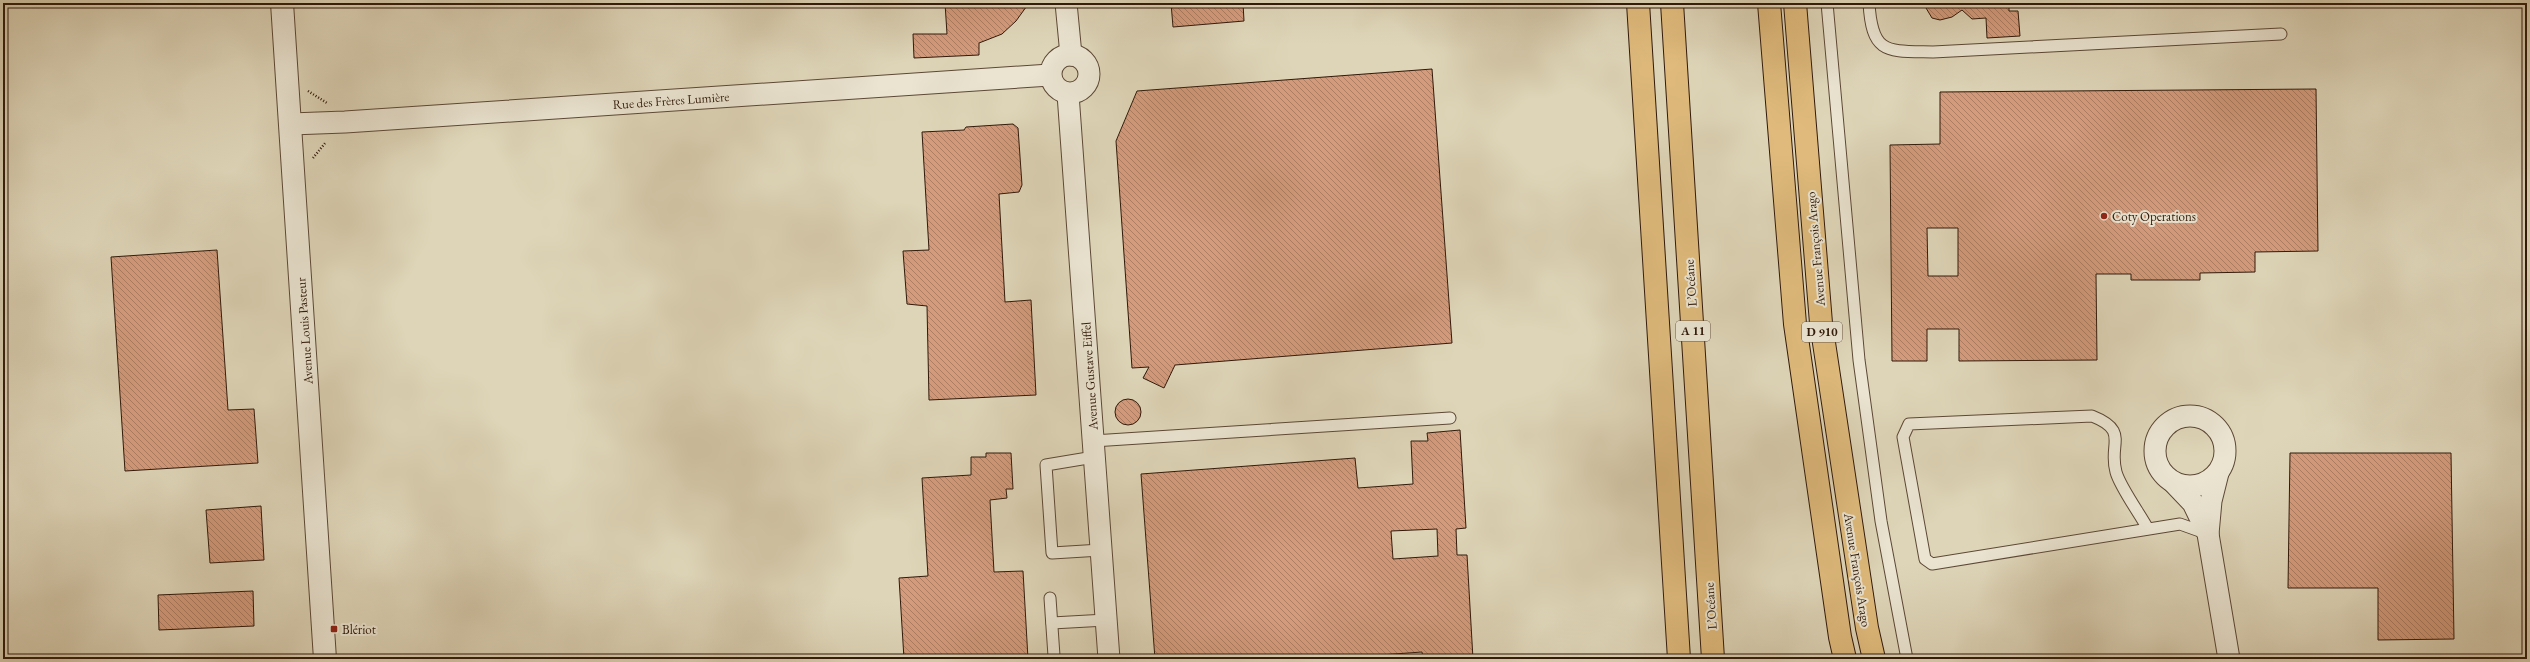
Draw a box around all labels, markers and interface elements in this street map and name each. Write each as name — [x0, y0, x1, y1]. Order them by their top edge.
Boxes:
street label: Rue des Frères Lumière — [612, 88, 730, 113]
street label: Avenue François Arago — [1802, 191, 1829, 308]
place label: Coty Operations — [2112, 208, 2196, 225]
marker: Coty Operations — [2099, 211, 2109, 221]
street label: L’Océane — [1680, 259, 1701, 307]
street label: Avenue Louis Pasteur — [292, 276, 317, 386]
street label: Avenue Gustave Eiffel — [1077, 321, 1102, 432]
road number: A 11 — [1676, 321, 1710, 341]
road number: D 910 — [1802, 322, 1842, 342]
street label: Avenue François Arago — [1840, 511, 1875, 628]
street label: L’Océane — [1700, 582, 1721, 630]
place label: Blériot — [342, 621, 376, 638]
marker: Blériot — [329, 624, 339, 634]

